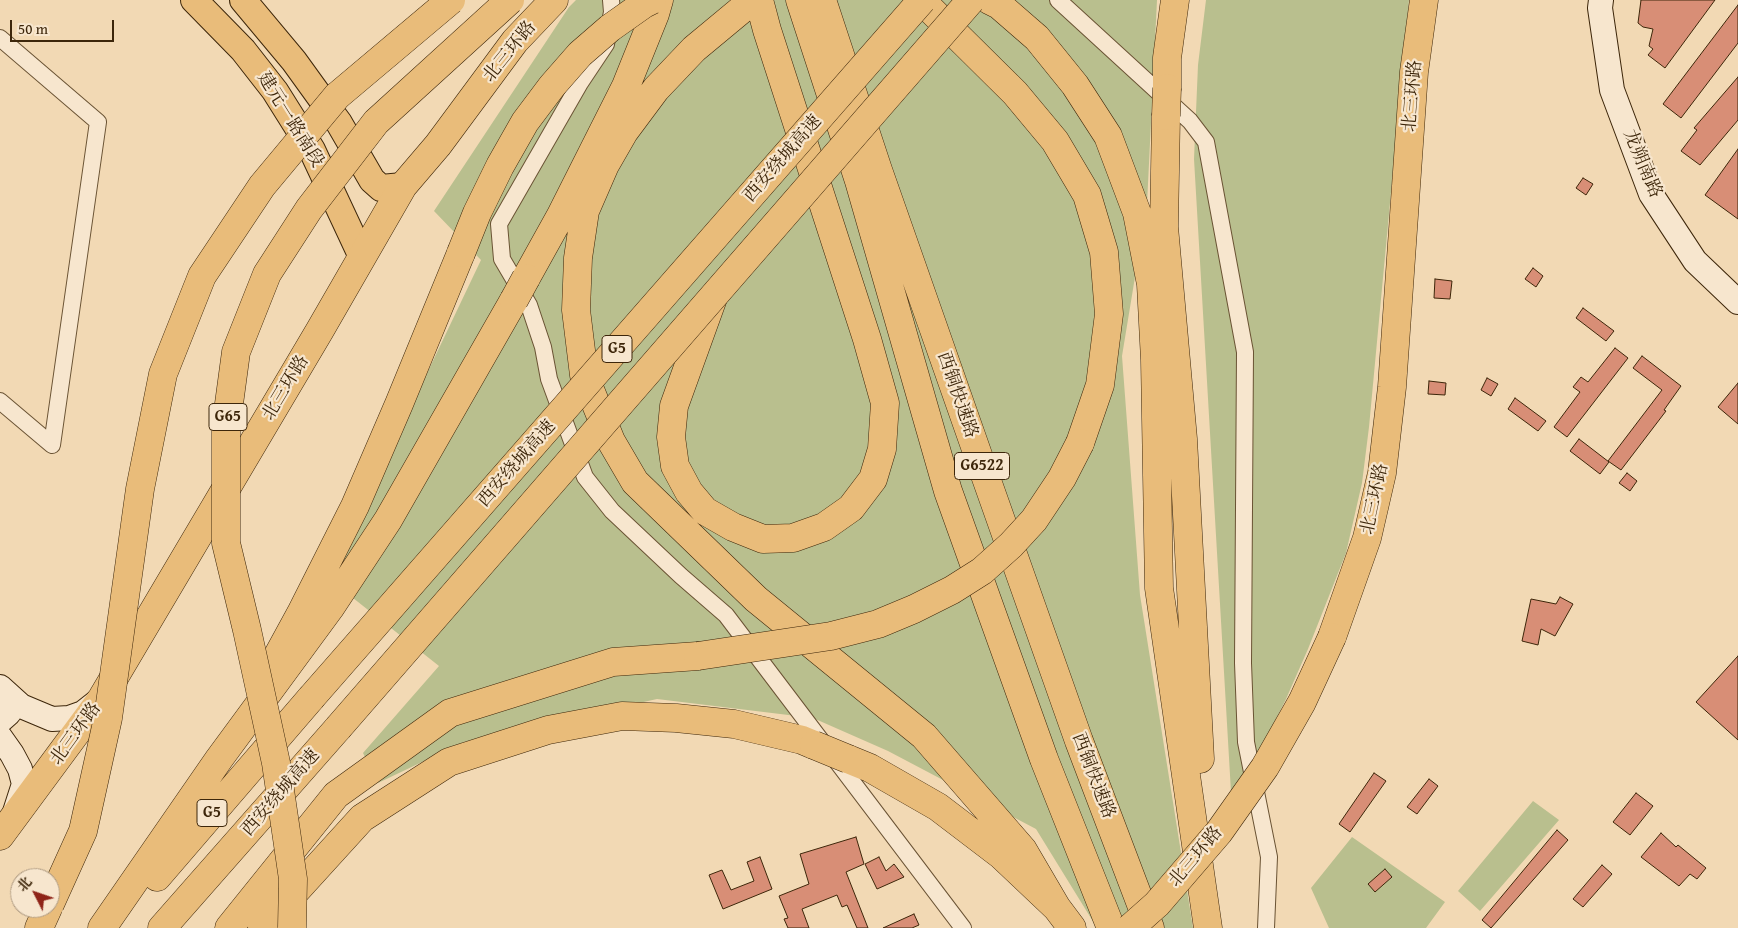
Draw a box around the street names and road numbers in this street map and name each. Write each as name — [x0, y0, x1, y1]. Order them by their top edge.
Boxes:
street label: 北三环路 — [479, 17, 541, 87]
street label: 北三环路 — [1399, 59, 1427, 133]
street label: 建元一路南段 — [252, 68, 328, 172]
street label: 西安绕城高速 — [739, 111, 827, 207]
street label: 龙朔南路 — [1618, 127, 1666, 201]
road number: G5 — [602, 336, 632, 362]
street label: 西铜快速路 — [932, 349, 982, 441]
street label: 北三环路 — [258, 352, 314, 424]
road number: G65 — [209, 404, 247, 431]
street label: 西安绕城高速 — [473, 416, 561, 512]
road number: G6522 — [954, 452, 1010, 480]
street label: 北三环路 — [1357, 462, 1393, 536]
street label: 北三环路 — [46, 699, 106, 769]
street label: 西铜快速路 — [1067, 730, 1119, 822]
street label: 西安绕城高速 — [237, 745, 325, 841]
road number: G5 — [197, 800, 227, 826]
street label: 北三环路 — [1165, 822, 1227, 892]

